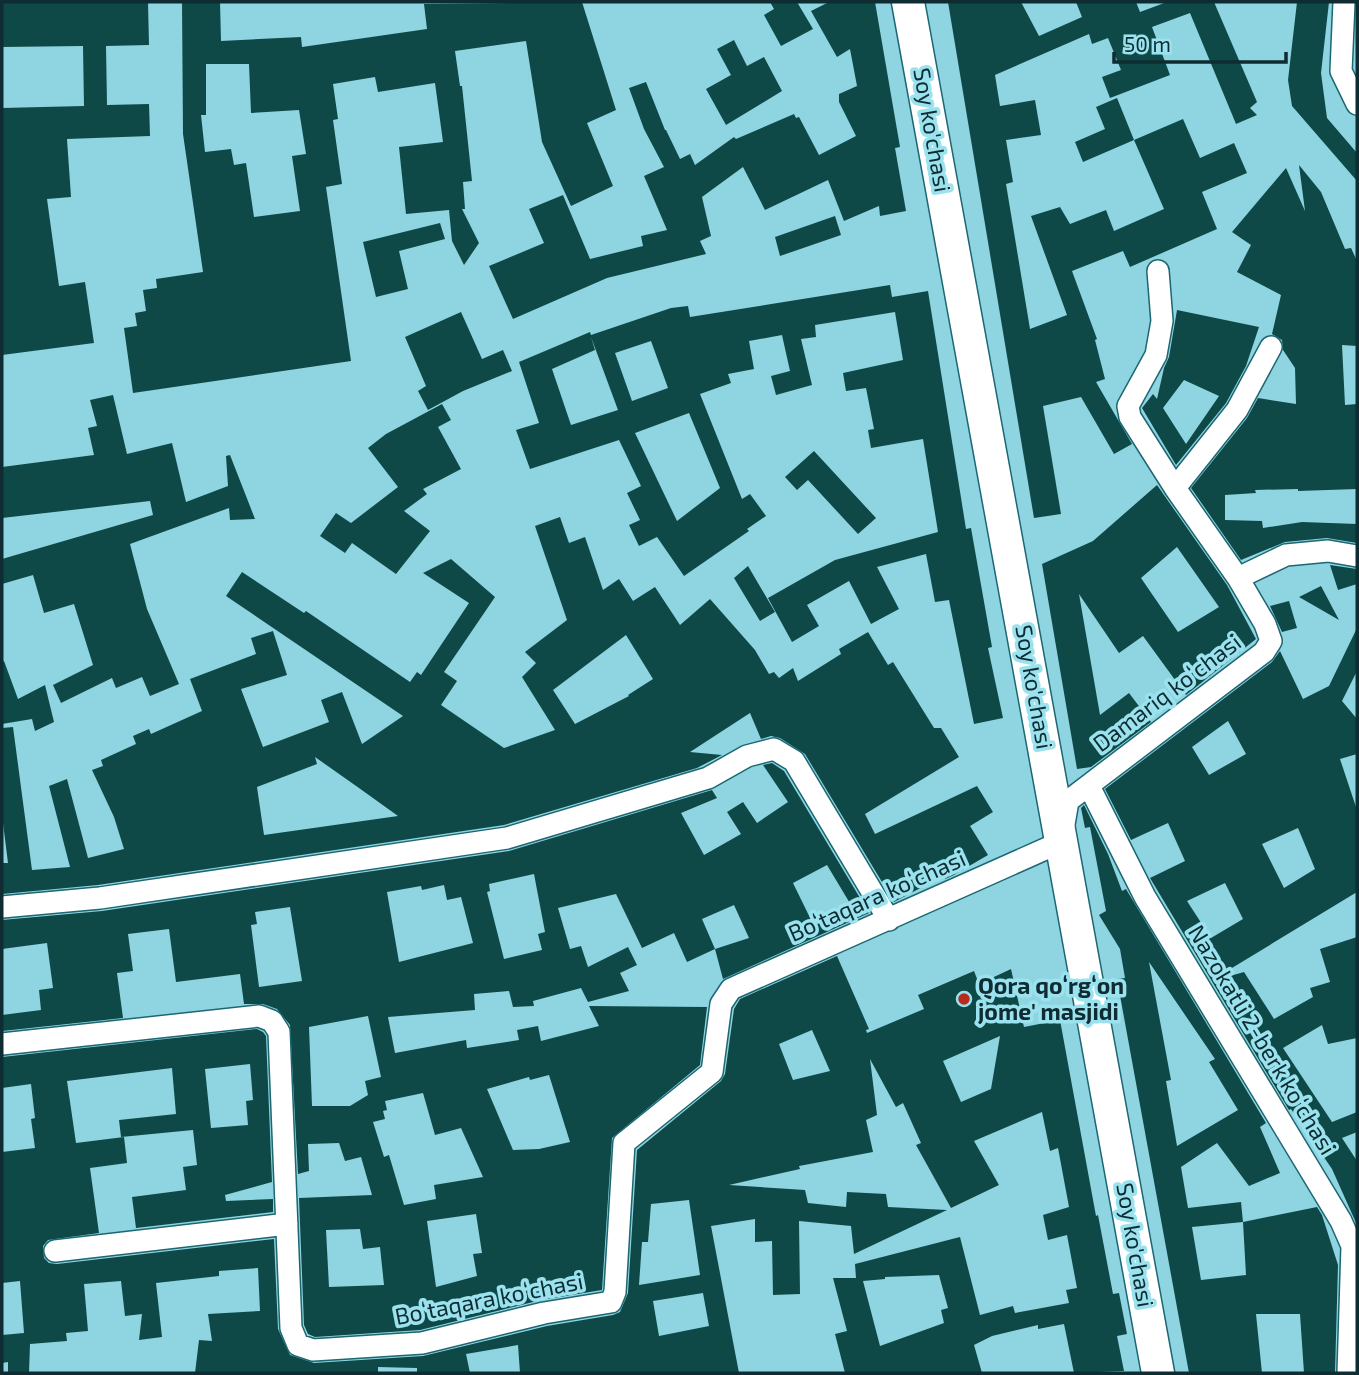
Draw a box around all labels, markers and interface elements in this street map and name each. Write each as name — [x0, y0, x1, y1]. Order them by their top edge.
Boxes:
scale bar — [1114, 21, 1286, 65]
text: 50 m — [1124, 31, 1171, 56]
street label: Soy ko'chasi — [908, 66, 958, 194]
street label: Soy ko'chasi — [1010, 623, 1060, 751]
street label: Damariq koʻchasi — [1087, 627, 1246, 757]
street label: Boʻtaqara koʻchasi — [784, 843, 970, 947]
street label: Nazokatli 2-berk koʻchasi — [1183, 919, 1343, 1160]
place label: Qora qoʻrgʻon jome' masjidi — [978, 971, 1124, 1025]
marker: Qora qoʻrgʻon jome' masjidi — [956, 991, 972, 1007]
street label: Soy ko'chasi — [1111, 1181, 1161, 1309]
street label: Boʻtaqara koʻchasi — [392, 1266, 585, 1330]

